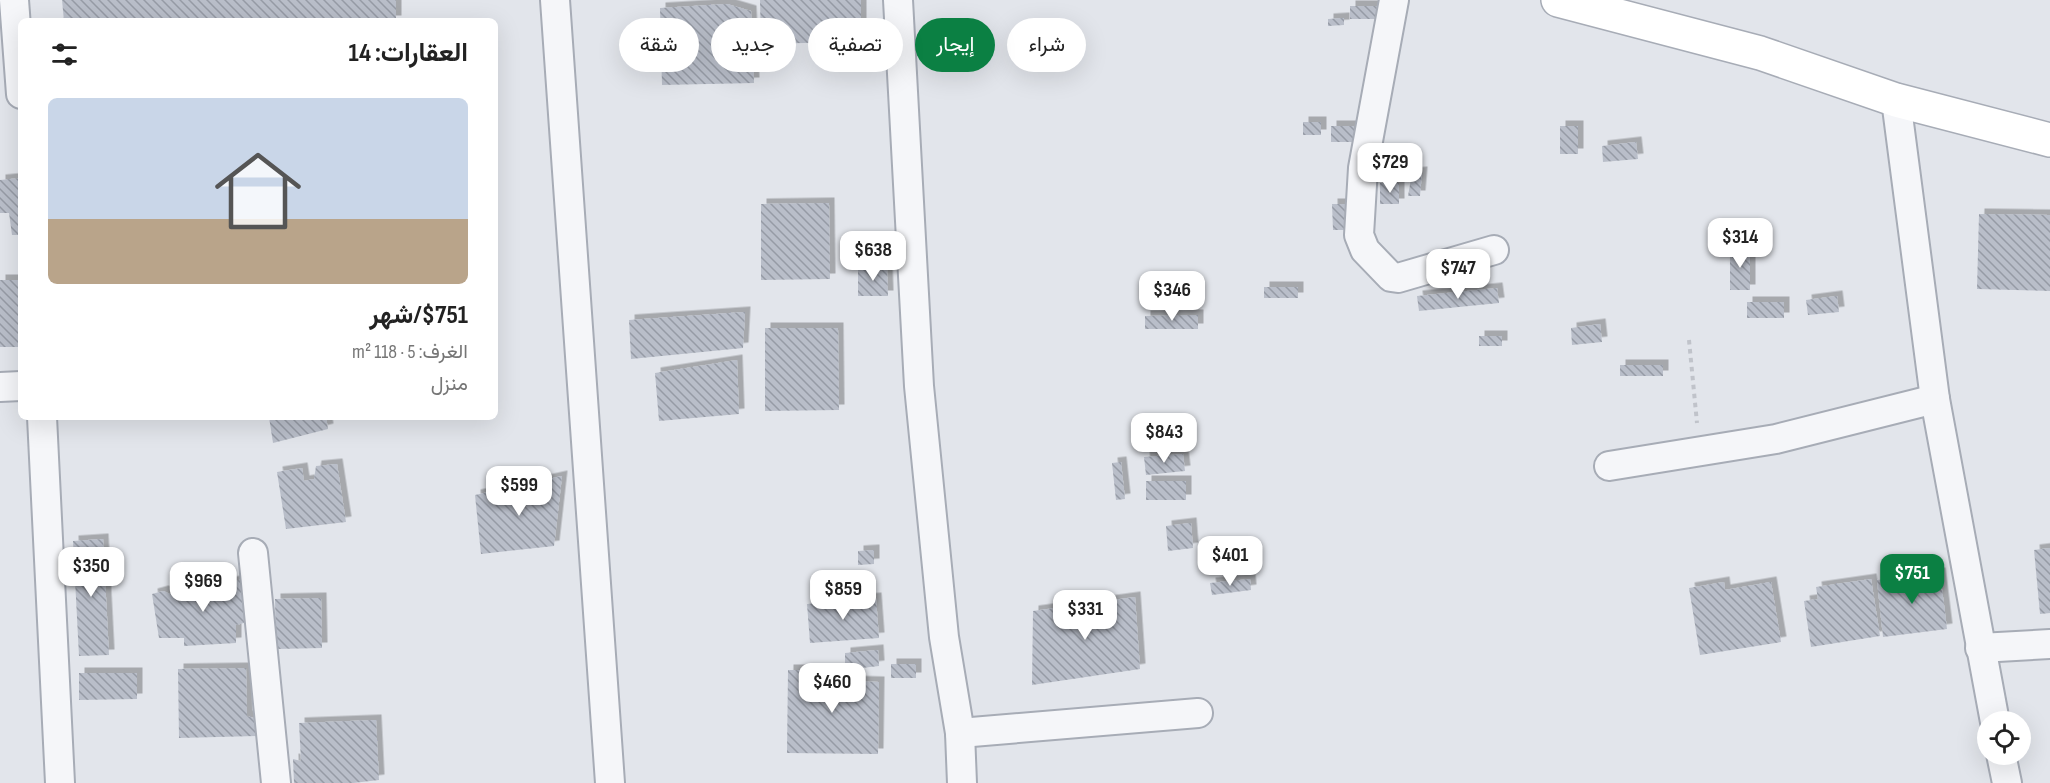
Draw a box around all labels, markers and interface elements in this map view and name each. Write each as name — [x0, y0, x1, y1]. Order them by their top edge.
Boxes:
chip: شقة — [619, 18, 699, 72]
chip: جديد — [711, 18, 796, 72]
chip: تصفية — [808, 18, 903, 72]
chip: إيجار — [915, 18, 995, 72]
chip: شراء — [1007, 18, 1086, 72]
icon: filters — [48, 38, 81, 71]
text: العقارات: 14 — [348, 38, 468, 69]
icon: home — [204, 137, 312, 245]
pin: $729 — [1354, 143, 1426, 194]
text: $729 — [1371, 150, 1409, 174]
pin: $314 — [1704, 218, 1776, 269]
text: $314 — [1722, 225, 1758, 249]
pin: $638 — [837, 231, 909, 282]
text: $638 — [854, 238, 892, 262]
pin: $747 — [1422, 249, 1494, 300]
text: $747 — [1440, 256, 1476, 280]
pin: $346 — [1136, 271, 1208, 322]
text: $346 — [1153, 278, 1191, 302]
text: $751/شهر — [369, 300, 468, 331]
text: الغرف: 5 · 118 m² — [352, 340, 468, 364]
text: منزل — [431, 372, 468, 396]
pin: $843 — [1128, 413, 1200, 464]
text: $843 — [1145, 420, 1183, 444]
pin: $599 — [483, 466, 555, 517]
text: $599 — [500, 473, 538, 497]
pin: $401 — [1194, 536, 1266, 587]
text: $401 — [1212, 543, 1248, 567]
pin: $350 — [55, 547, 127, 598]
text: $350 — [72, 554, 110, 578]
pin: $751 — [1876, 554, 1948, 605]
text: $751 — [1894, 561, 1930, 585]
pin: $969 — [167, 562, 239, 613]
text: $969 — [184, 569, 222, 593]
pin: $859 — [807, 570, 879, 621]
text: $859 — [824, 577, 862, 601]
pin: $331 — [1049, 590, 1121, 641]
text: $331 — [1067, 597, 1103, 621]
pin: $460 — [796, 663, 868, 714]
text: $460 — [813, 670, 851, 694]
map controls — [1977, 711, 2031, 765]
button: locate — [1977, 711, 2031, 765]

